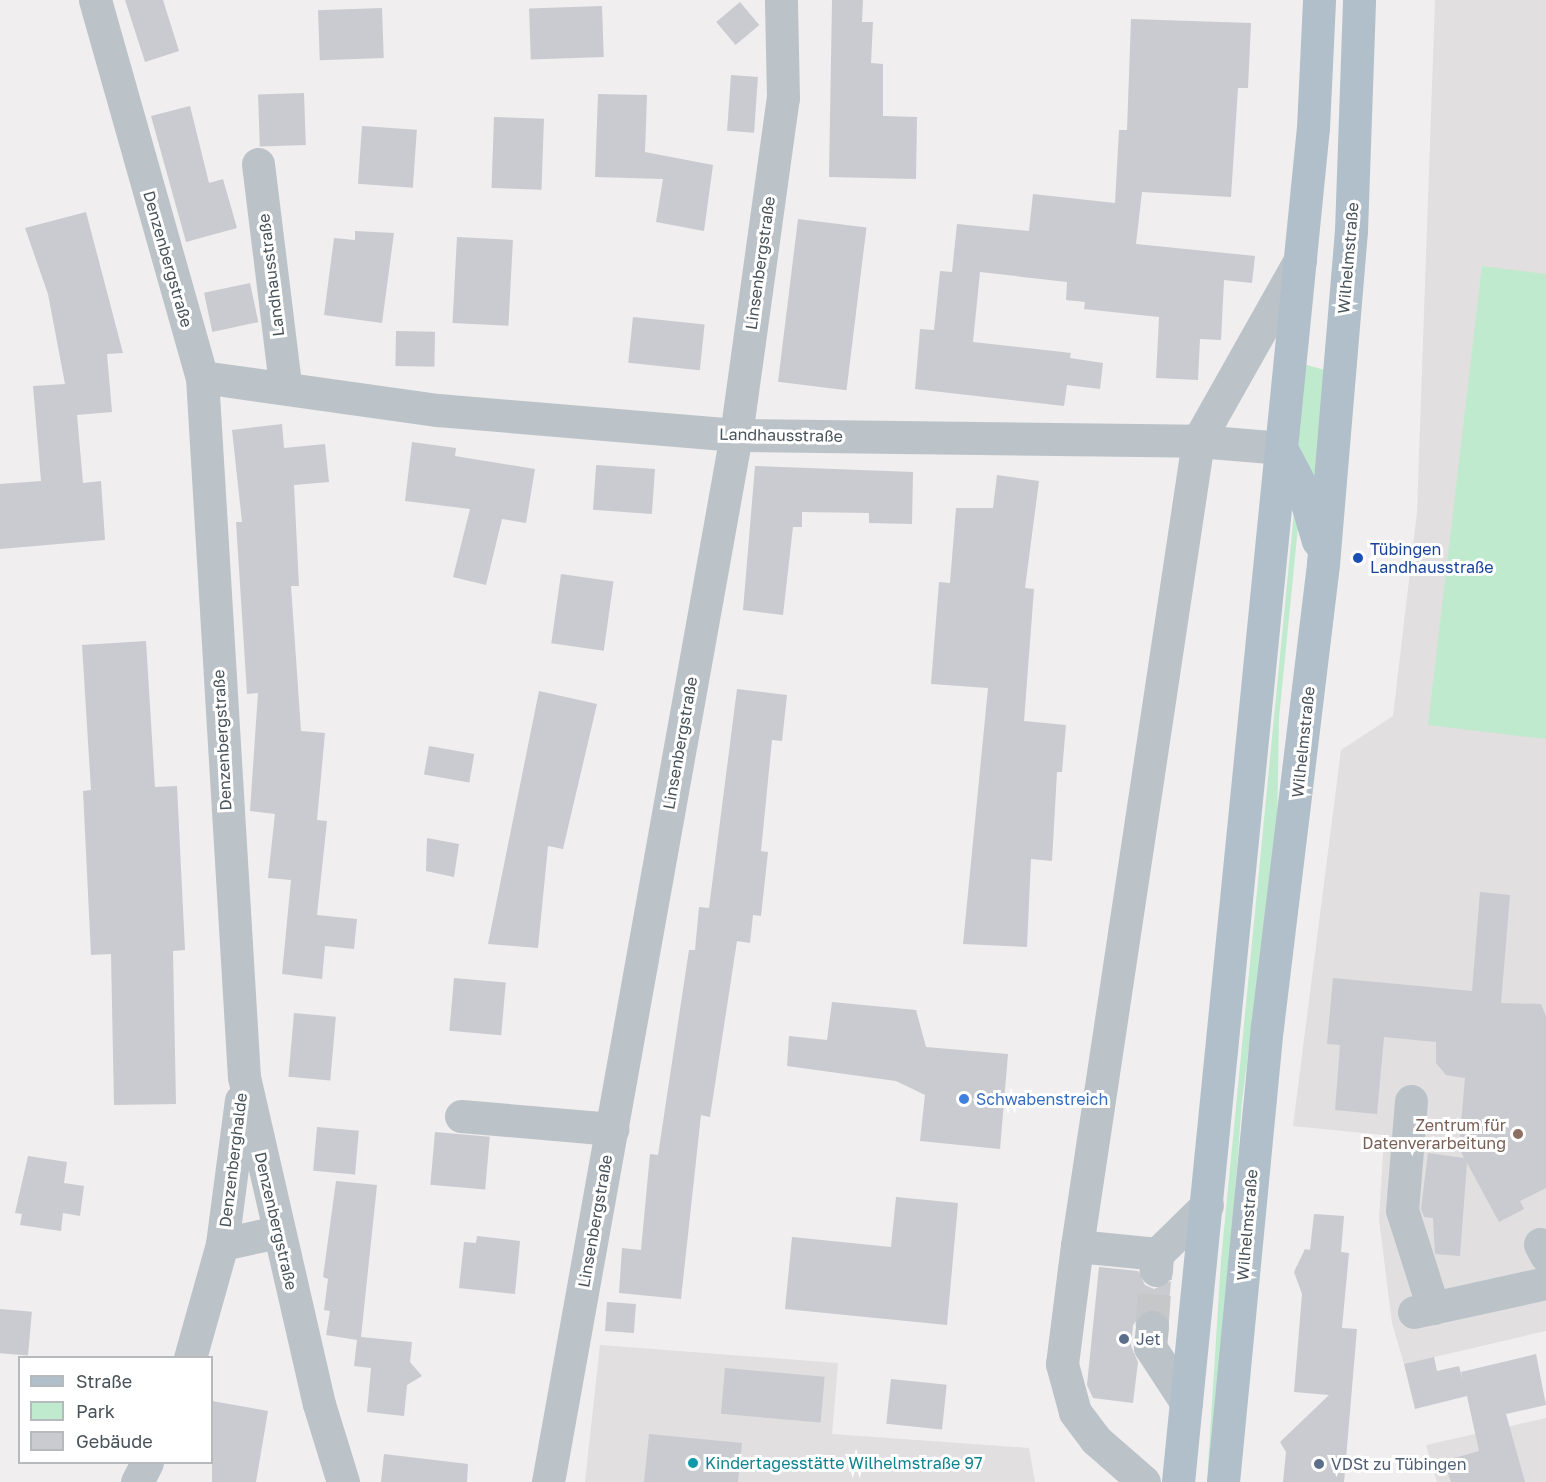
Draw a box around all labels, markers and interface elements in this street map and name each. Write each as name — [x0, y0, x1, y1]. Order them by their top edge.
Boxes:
street label: Denzenbergstraße — [139, 188, 197, 330]
street label: Linsenbergstraße — [741, 195, 779, 331]
street label: Wilhelmstraße — [1334, 202, 1362, 314]
street label: Landhausstraße — [254, 212, 288, 338]
street label: Landhausstraße — [719, 424, 843, 446]
place label: Tübingen Landhausstraße — [1370, 539, 1494, 577]
marker: Tübingen Landhausstraße — [1351, 551, 1365, 565]
street label: Denzenbergstraße — [209, 669, 235, 811]
street label: Linsenbergstraße — [659, 675, 701, 811]
street label: Wilhelmstraße — [1288, 685, 1318, 799]
place label: Schwabenstreich — [976, 1089, 1108, 1109]
street label: Denzenberghalde — [215, 1092, 251, 1228]
marker: Schwabenstreich — [957, 1092, 971, 1106]
place label: Zentrum für Datenverarbeitung — [1362, 1115, 1506, 1153]
marker: Zentrum für Datenverarbeitung — [1511, 1127, 1525, 1141]
street label: Denzenbergstraße — [251, 1150, 301, 1292]
street label: Linsenbergstraße — [574, 1153, 616, 1289]
street label: Wilhelmstraße — [1233, 1169, 1261, 1281]
place label: Jet — [1136, 1329, 1161, 1349]
marker: Jet — [1117, 1332, 1131, 1346]
legend — [18, 1356, 213, 1464]
text: Straße — [76, 1370, 132, 1392]
text: Park — [76, 1400, 115, 1422]
text: Gebäude — [76, 1430, 153, 1452]
place label: Kindertagesstätte Wilhelmstraße 97 — [705, 1453, 982, 1473]
place label: VDSt zu Tübingen — [1331, 1454, 1466, 1474]
marker: Kindertagesstätte Wilhelmstraße 97 — [686, 1456, 700, 1470]
marker: VDSt zu Tübingen — [1312, 1457, 1326, 1471]

